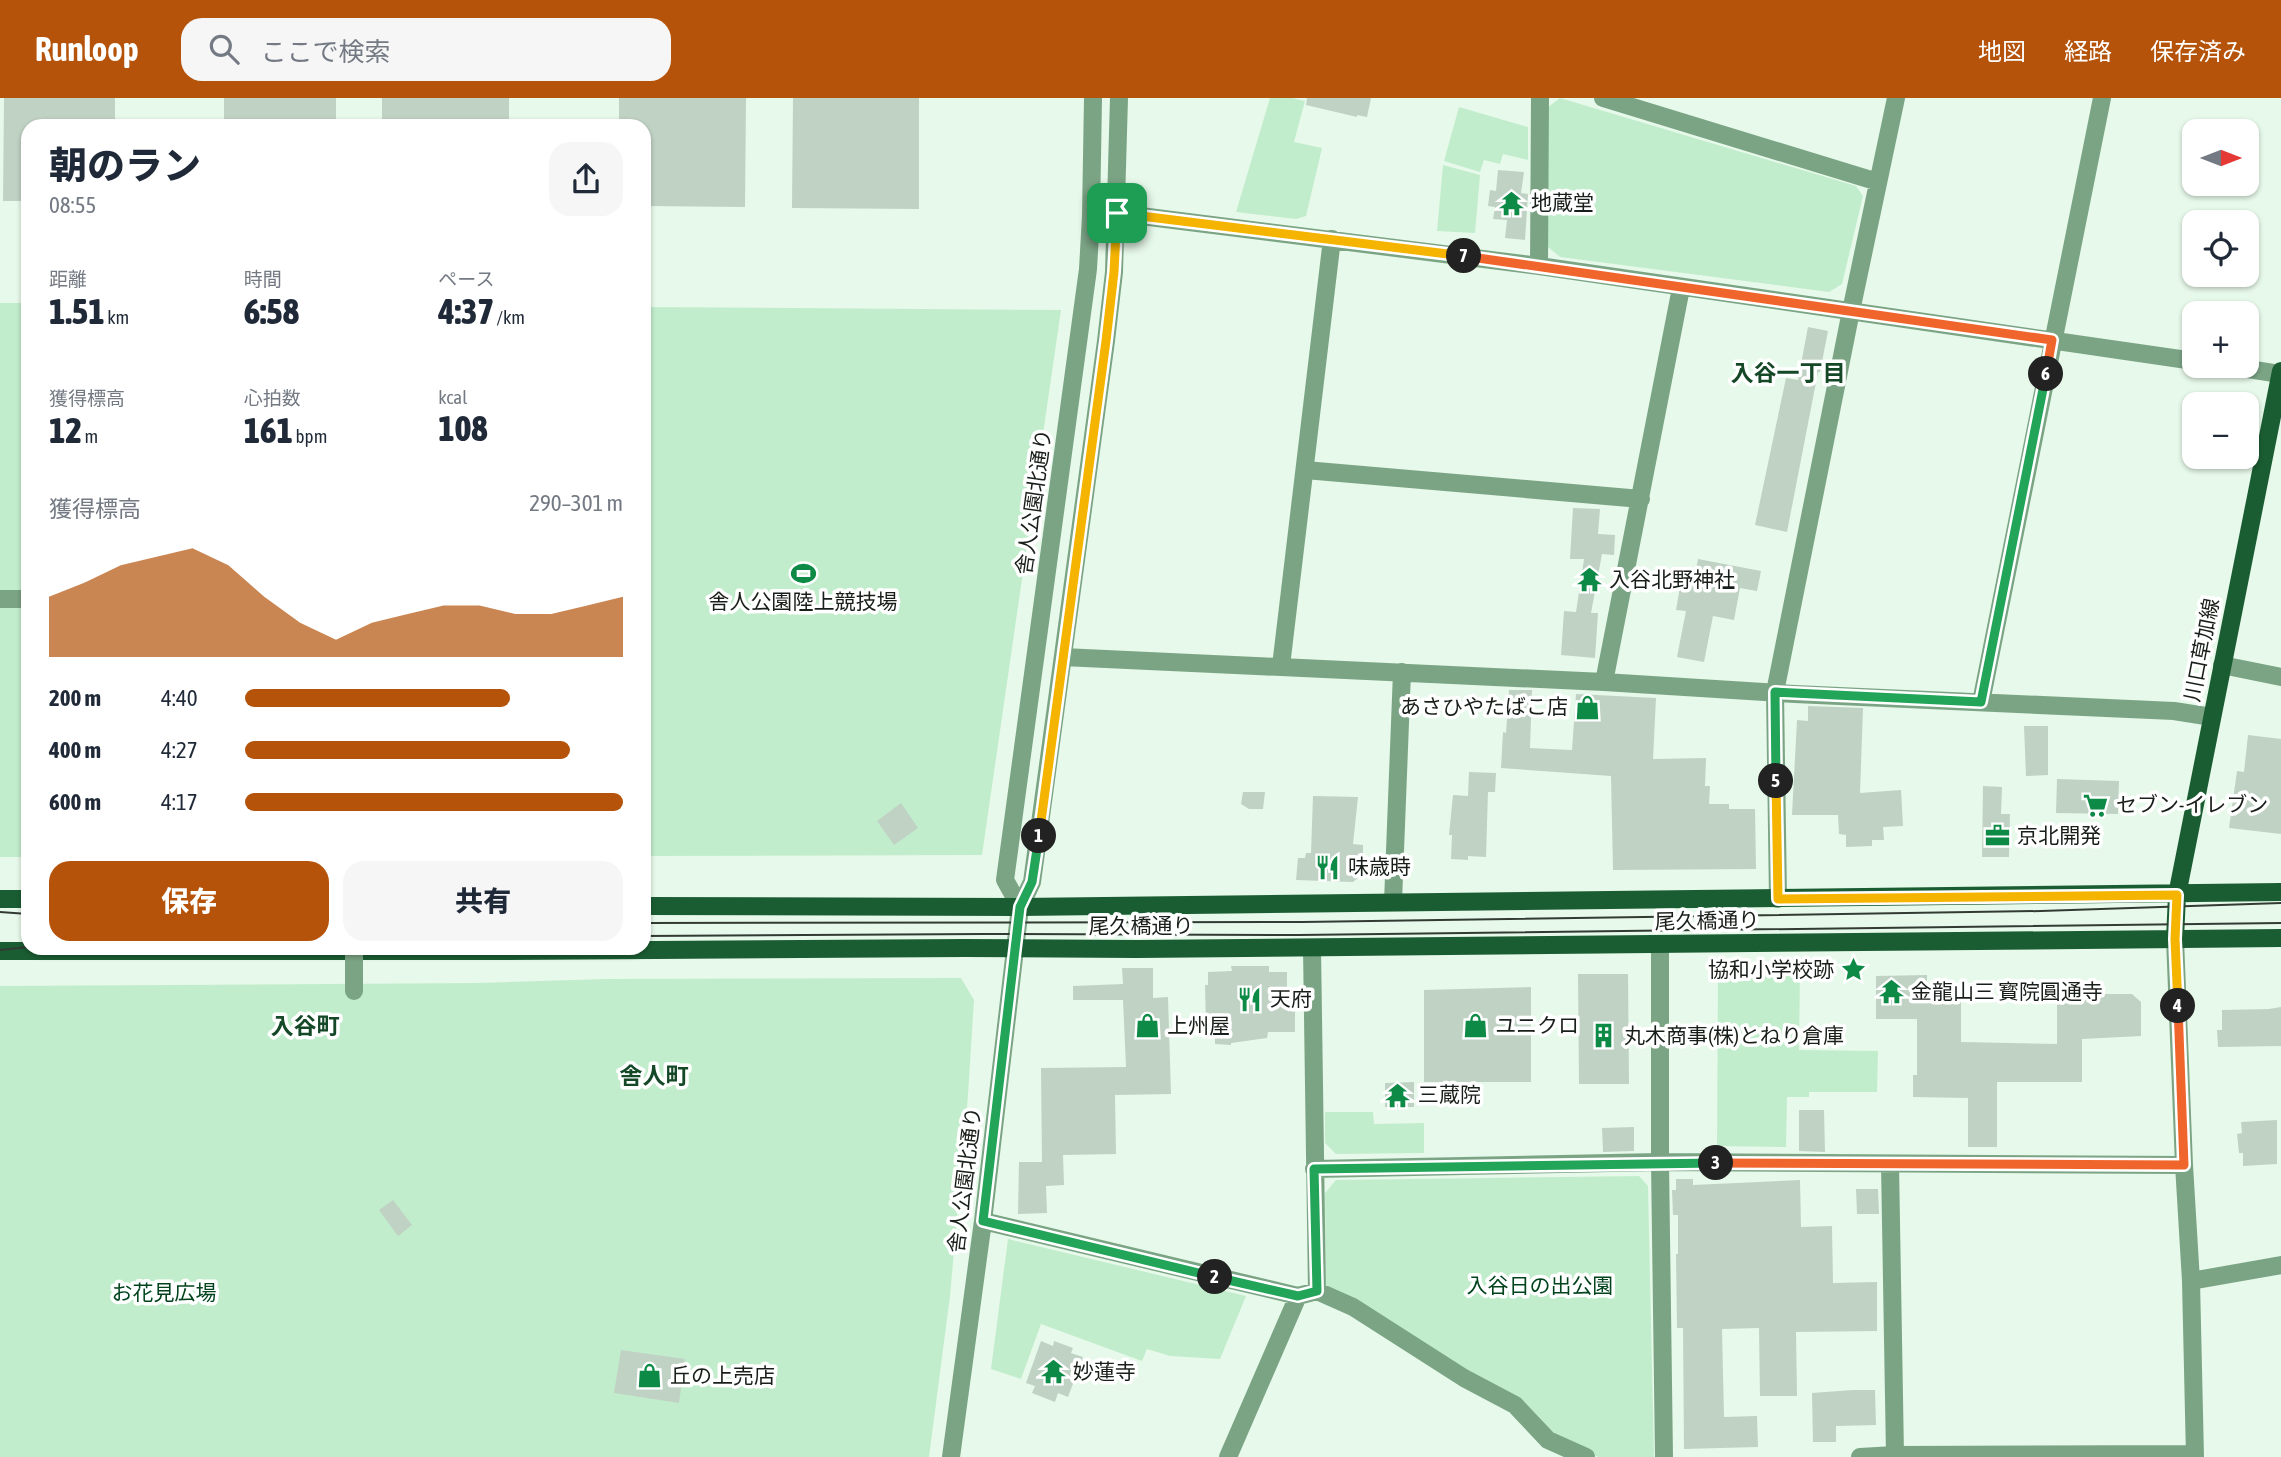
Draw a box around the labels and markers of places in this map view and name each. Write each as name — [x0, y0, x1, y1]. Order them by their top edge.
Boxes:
pin — [1087, 183, 1147, 243]
temple icon: 地蔵堂 — [1497, 189, 1525, 217]
place label: 地蔵堂 — [1531, 190, 1594, 214]
pin: 7 — [1446, 238, 1482, 274]
pin: 6 — [2028, 356, 2064, 392]
sports icon: 舎人公園陸上競技場 — [789, 559, 817, 587]
temple icon: 入谷北野神社 — [1575, 566, 1603, 594]
place label: 入谷北野神社 — [1609, 567, 1735, 591]
place label: 舎人公園陸上競技場 — [709, 589, 898, 613]
shop icon: あさひやたばこ店 — [1574, 693, 1602, 721]
place label: あさひやたばこ店 — [1400, 694, 1568, 718]
pin: 5 — [1758, 764, 1794, 798]
supermarket icon: セブン-イレブン — [2082, 791, 2110, 819]
place label: セブン-イレブン — [2116, 792, 2268, 816]
pin: 1 — [1021, 818, 1056, 854]
office icon: 京北開発 — [1983, 822, 2011, 850]
place label: 京北開発 — [2017, 823, 2101, 847]
restaurant icon: 味歳時 — [1314, 853, 1342, 881]
place label: 味歳時 — [1348, 854, 1411, 878]
place icon: 協和小学校跡 — [1840, 956, 1868, 984]
place label: 協和小学校跡 — [1708, 957, 1834, 981]
temple icon: 金龍山三 寳院圓通寺 — [1877, 978, 1905, 1006]
place label: 金龍山三 寳院圓通寺 — [1911, 979, 2103, 1003]
restaurant icon: 天府 — [1236, 985, 1264, 1013]
place label: 天府 — [1270, 986, 1312, 1010]
pin: 4 — [2160, 988, 2196, 1024]
shop icon: 上州屋 — [1133, 1012, 1161, 1040]
shop icon: ユニクロ — [1461, 1012, 1489, 1040]
place label: 上州屋 — [1167, 1013, 1230, 1037]
place label: ユニクロ — [1495, 1013, 1579, 1037]
building icon: 丸木商事(株)とねり倉庫 — [1590, 1022, 1618, 1050]
place label: 丸木商事(株)とねり倉庫 — [1624, 1023, 1844, 1047]
temple icon: 三蔵院 — [1384, 1081, 1412, 1109]
place label: 三蔵院 — [1418, 1082, 1481, 1106]
pin: 3 — [1698, 1146, 1734, 1180]
pin: 2 — [1198, 1260, 1232, 1294]
temple icon: 妙蓮寺 — [1039, 1358, 1067, 1386]
place label: 妙蓮寺 — [1073, 1359, 1136, 1383]
shop icon: 丘の上売店 — [636, 1362, 664, 1390]
place label: 丘の上売店 — [670, 1363, 775, 1387]

